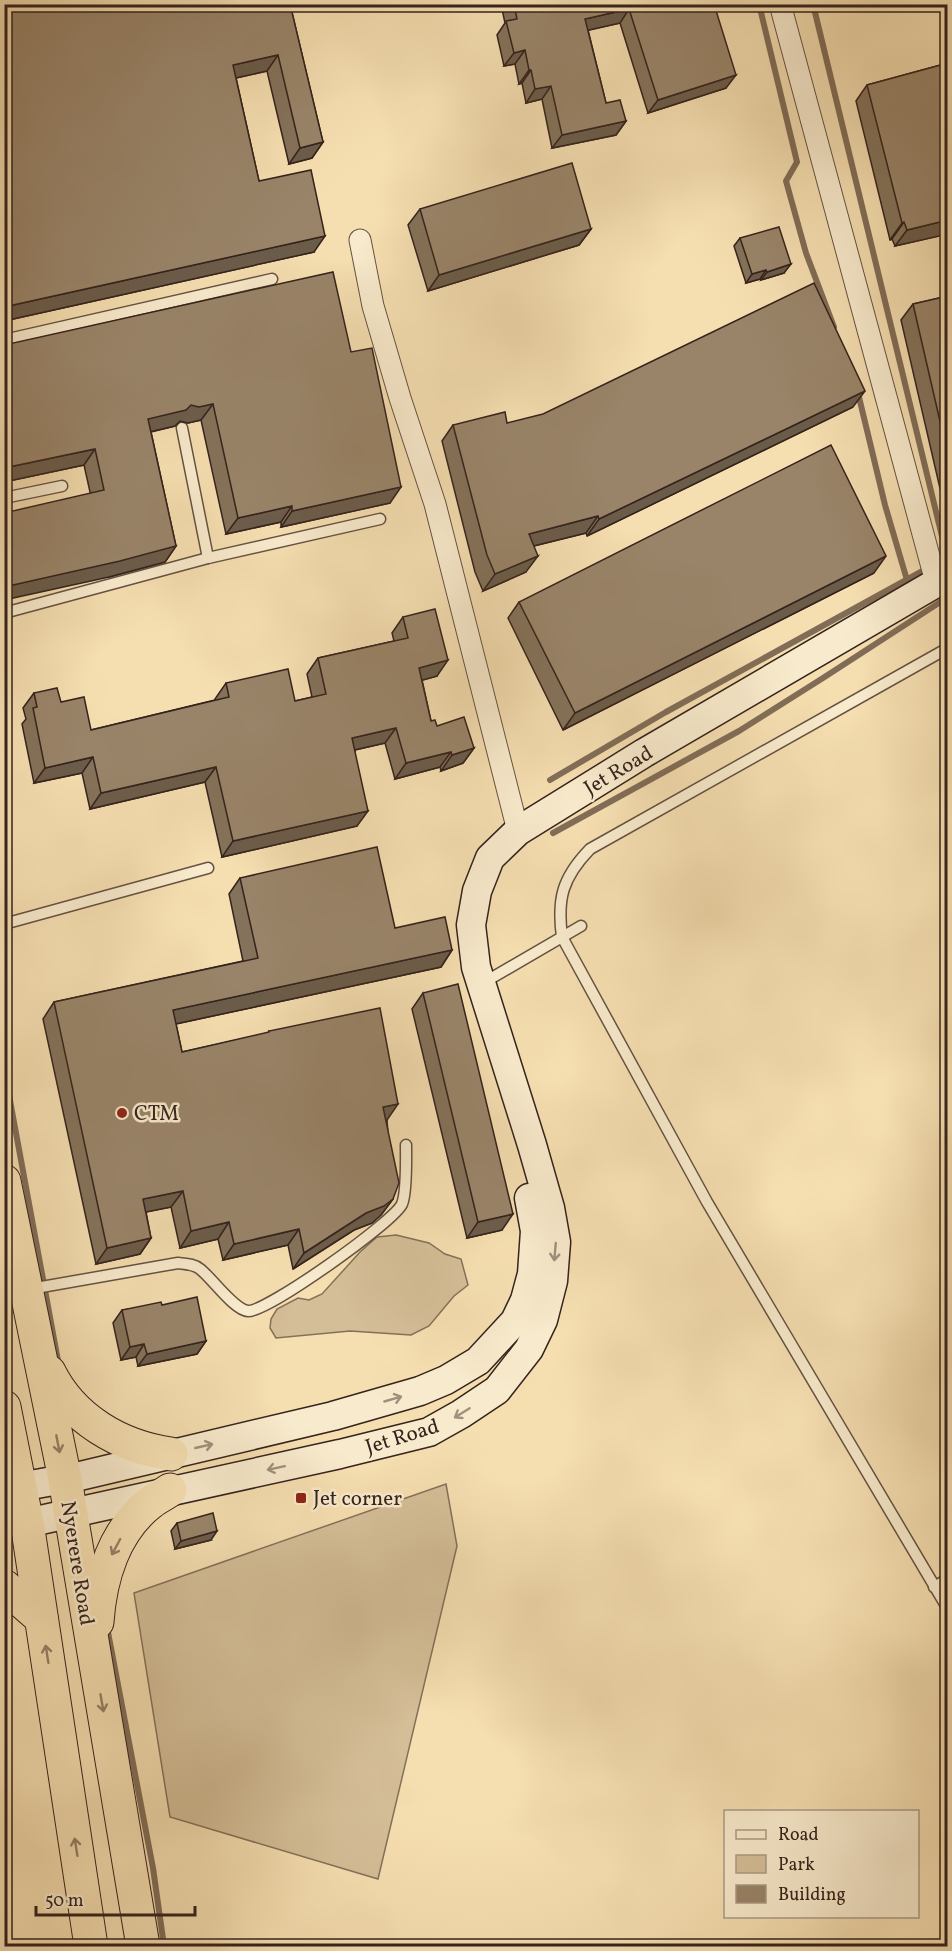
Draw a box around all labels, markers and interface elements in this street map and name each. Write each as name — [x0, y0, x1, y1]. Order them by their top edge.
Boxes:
street label: Jet Road — [579, 739, 659, 803]
place label: CTM — [134, 1100, 179, 1129]
marker: CTM — [115, 1106, 129, 1120]
one-way arrow — [549, 1242, 560, 1262]
one-way arrow — [383, 1393, 402, 1404]
one-way arrow — [454, 1408, 471, 1420]
street label: Jet Road — [362, 1412, 443, 1462]
one-way arrow — [53, 1434, 64, 1454]
one-way arrow — [194, 1440, 213, 1452]
one-way arrow — [267, 1462, 286, 1474]
place label: Jet corner — [313, 1485, 402, 1514]
marker: Jet corner — [294, 1491, 308, 1505]
street label: Nyerere Road — [52, 1499, 101, 1628]
one-way arrow — [110, 1538, 122, 1555]
one-way arrow — [41, 1645, 52, 1665]
one-way arrow — [97, 1692, 108, 1712]
legend — [724, 1810, 919, 1918]
text: Road — [778, 1823, 819, 1848]
one-way arrow — [70, 1838, 81, 1857]
text: Park — [778, 1853, 815, 1878]
scale bar — [36, 1879, 195, 1917]
text: Building — [778, 1883, 846, 1908]
text: 50 m — [45, 1889, 84, 1914]

